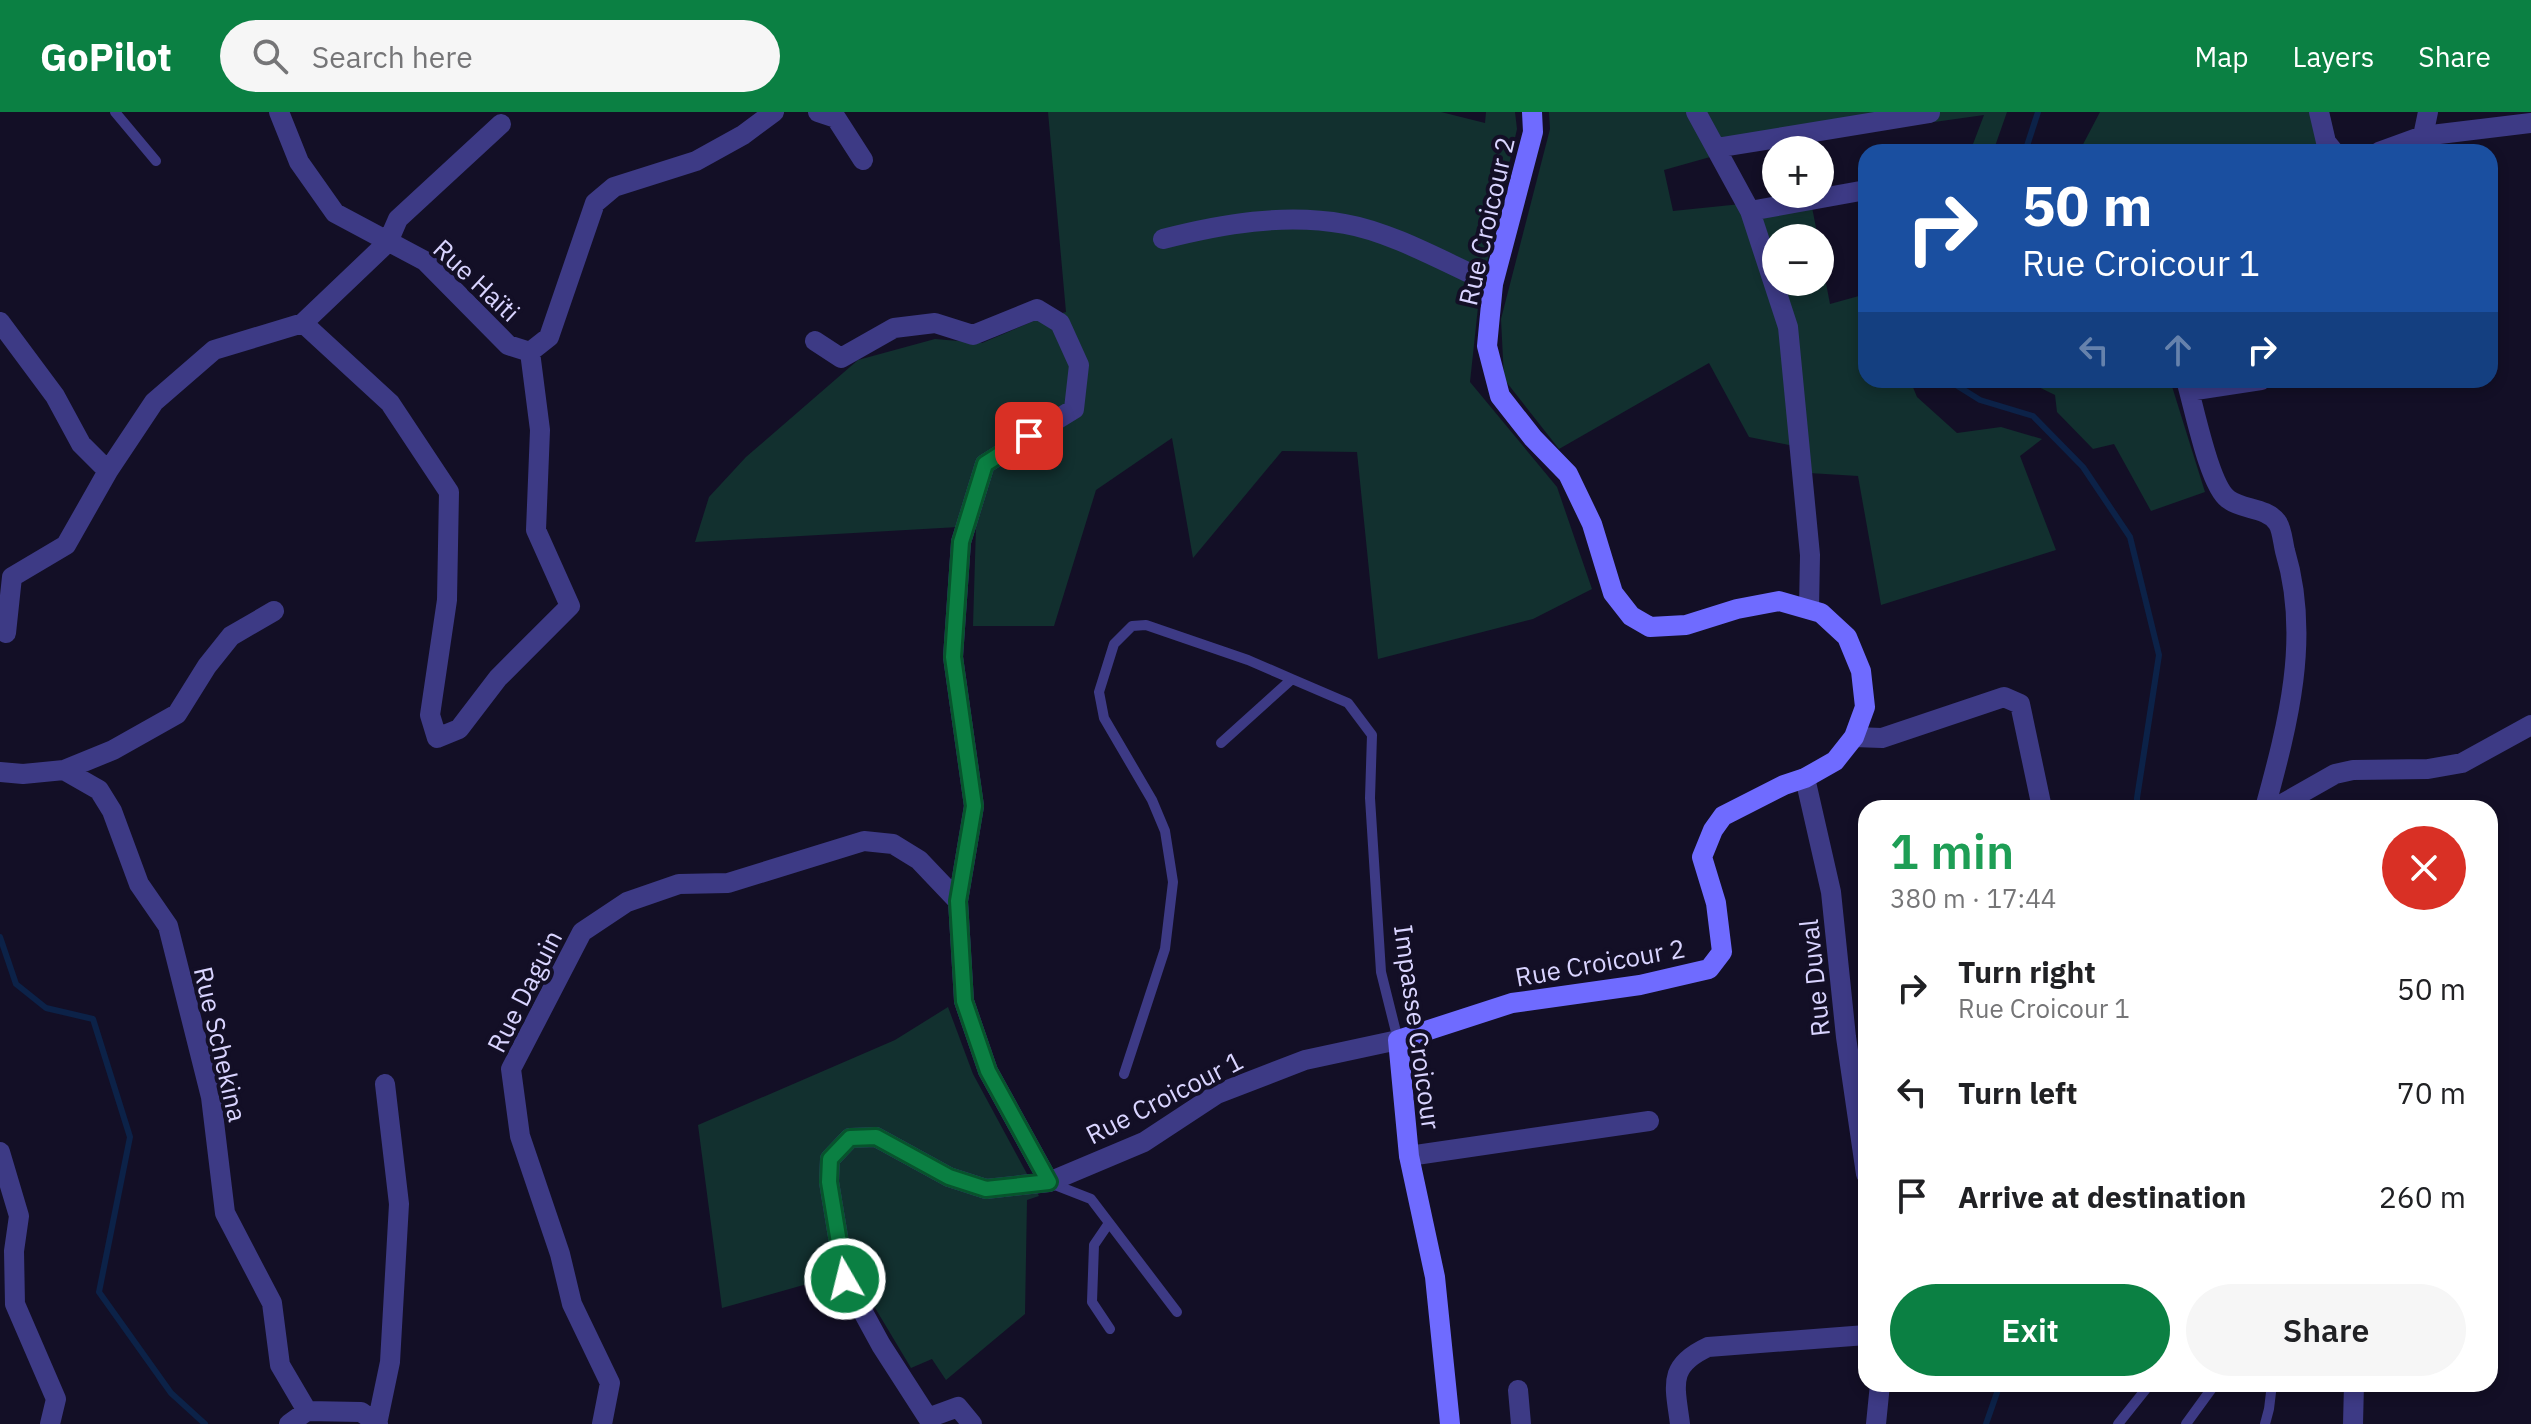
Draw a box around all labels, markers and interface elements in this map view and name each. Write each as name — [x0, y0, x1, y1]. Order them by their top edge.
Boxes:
search box — [220, 20, 780, 92]
text: GoPilot — [40, 32, 172, 81]
icon: search — [248, 34, 292, 78]
text: Search here — [312, 37, 473, 76]
text: Map — [2194, 38, 2248, 75]
text: Layers — [2292, 38, 2374, 75]
text: Share — [2418, 38, 2491, 75]
street label: Rue Croicour 2 — [1450, 133, 1522, 309]
map controls — [1762, 136, 1834, 296]
button: + — [1762, 136, 1834, 208]
text: 50 m — [2022, 169, 2152, 241]
icon: right — [1890, 176, 1994, 280]
button: − — [1762, 224, 1834, 296]
street label: Rue Haïti — [427, 231, 527, 329]
text: Rue Croicour 1 — [2022, 239, 2260, 286]
icon: left — [2072, 328, 2116, 372]
icon: ahead — [2156, 328, 2200, 372]
icon: right — [2240, 328, 2284, 372]
pin — [995, 402, 1063, 470]
icon: arrive — [1007, 414, 1051, 458]
text: 1 min — [1890, 820, 2014, 882]
button: close — [2382, 826, 2466, 910]
text: 380 m · 17:44 — [1890, 881, 2056, 915]
street label: Rue Duval — [1791, 918, 1837, 1038]
street label: Impasse Croicour — [1387, 923, 1449, 1132]
street label: Rue Daguin — [479, 924, 569, 1058]
street label: Rue Croicour 2 — [1512, 930, 1688, 994]
text: Turn right — [1958, 952, 2096, 991]
street label: Rue Schekina — [187, 963, 255, 1125]
icon: right — [1890, 966, 1934, 1010]
text: 50 m — [2397, 969, 2466, 1008]
text: Rue Croicour 1 — [1958, 991, 2130, 1025]
street label: Rue Croicour 1 — [1080, 1043, 1248, 1151]
icon: left — [1890, 1070, 1934, 1114]
text: Turn left — [1958, 1073, 2077, 1112]
text: 70 m — [2397, 1073, 2466, 1112]
icon: arrive — [1890, 1174, 1934, 1218]
text: Arrive at destination — [1958, 1177, 2246, 1216]
text: 260 m — [2379, 1177, 2466, 1216]
position arrow — [803, 1237, 887, 1321]
button: Exit — [1890, 1284, 2170, 1376]
button: Share — [2186, 1284, 2466, 1376]

